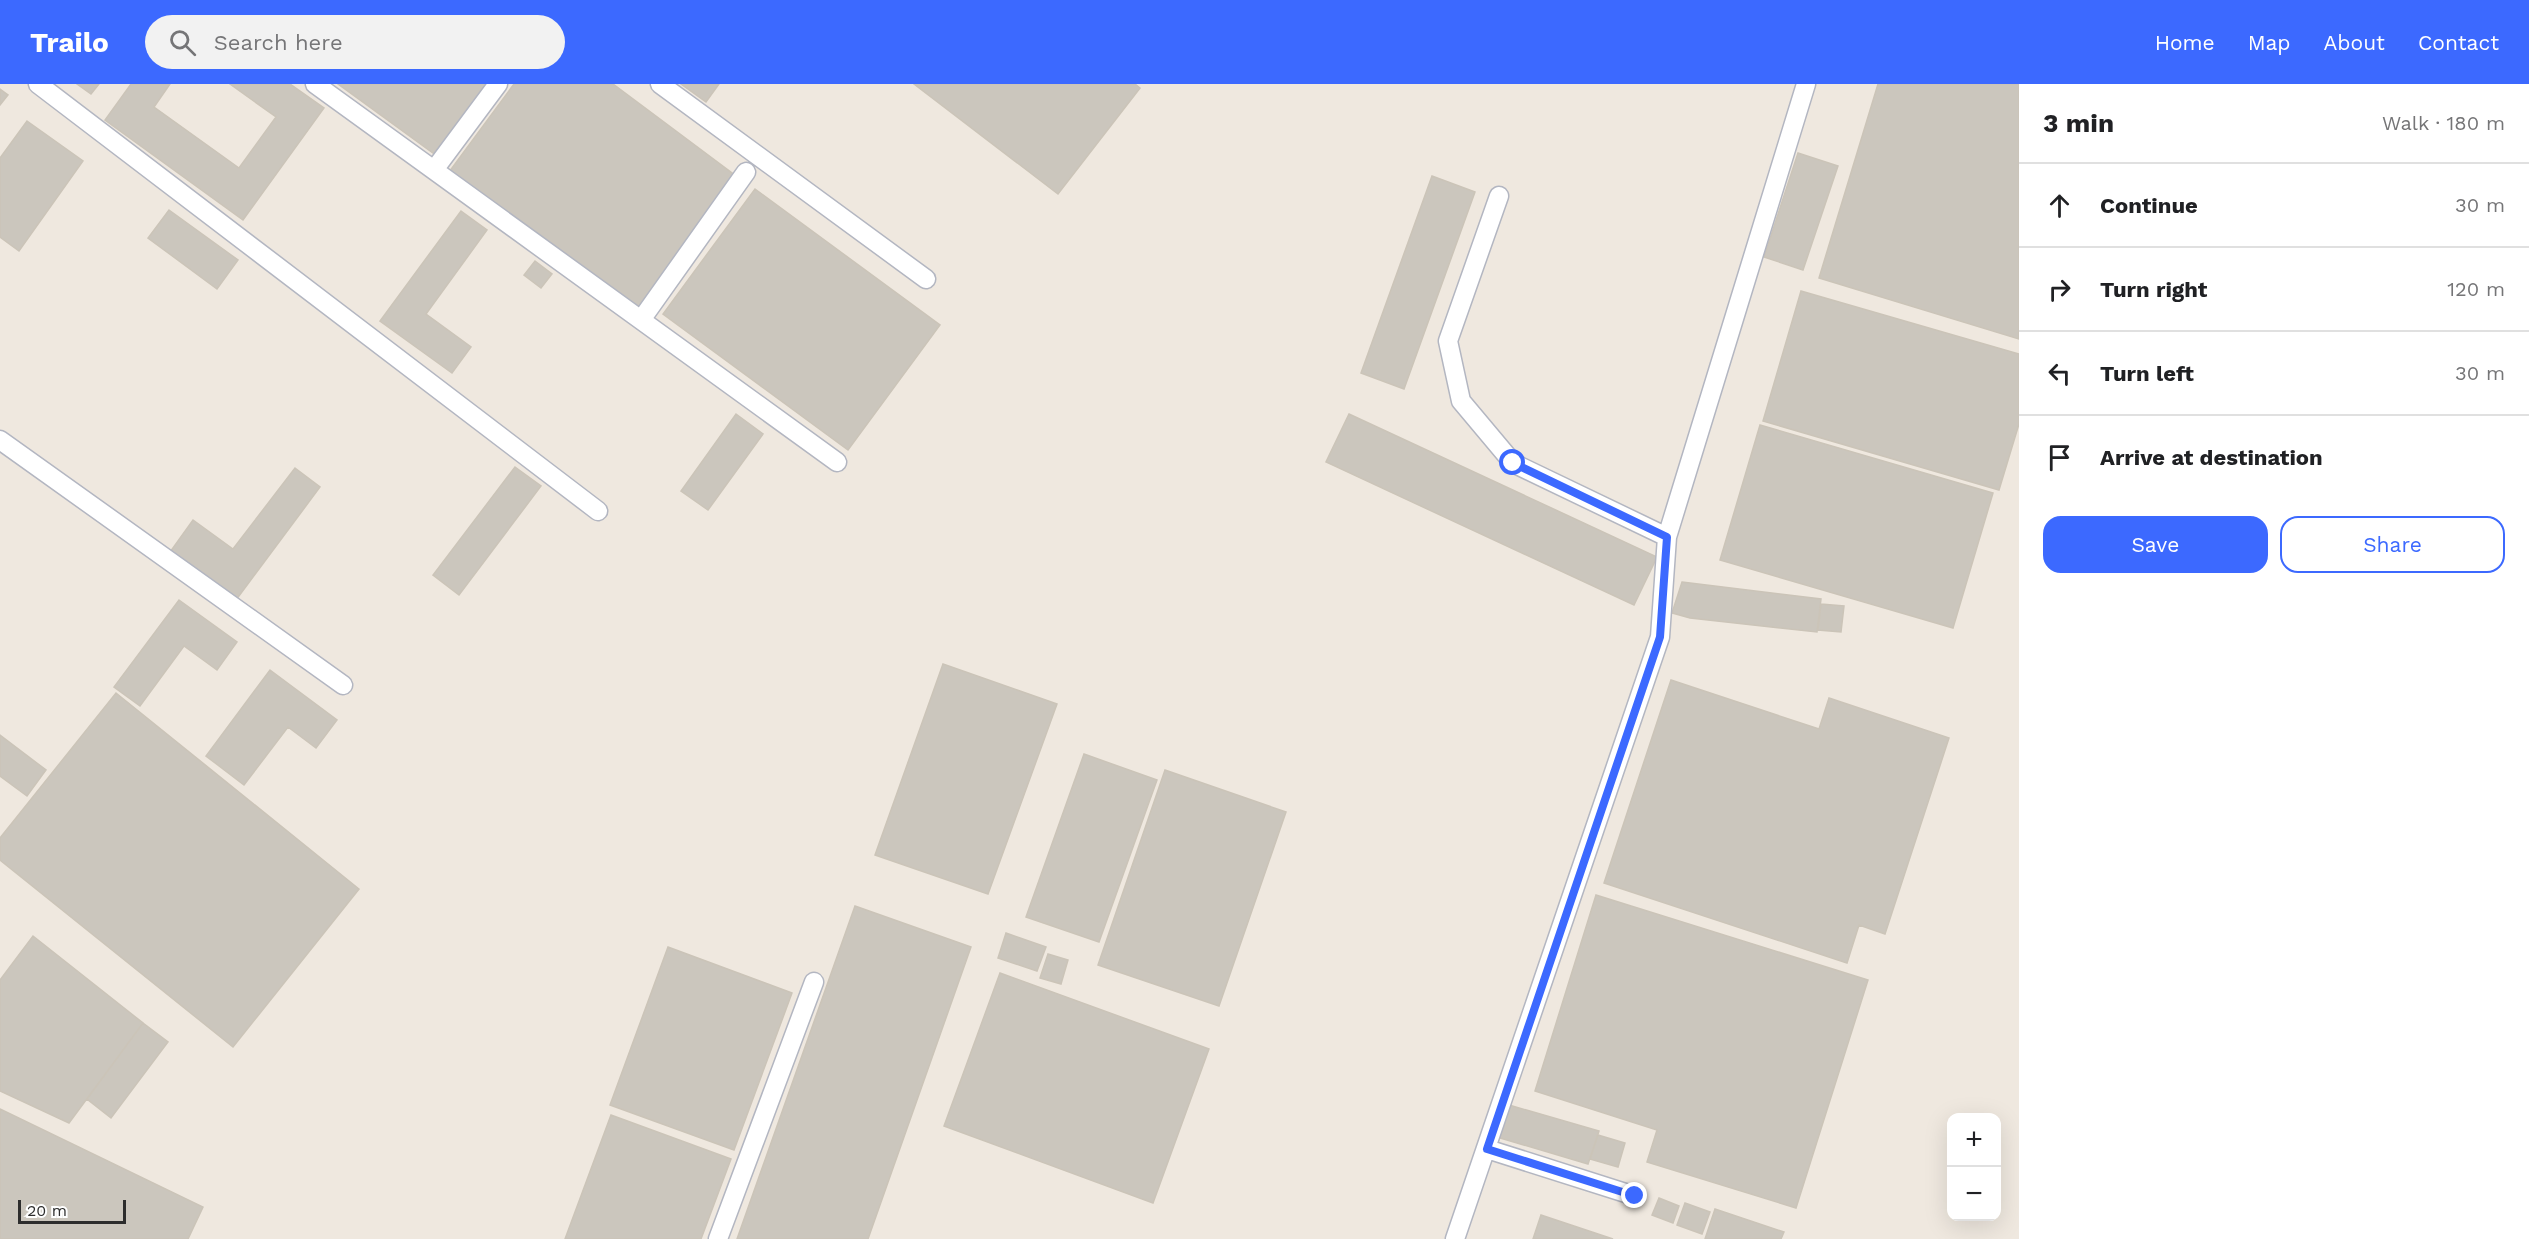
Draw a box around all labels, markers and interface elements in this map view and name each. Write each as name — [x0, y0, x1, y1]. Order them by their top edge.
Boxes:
search box — [145, 15, 565, 69]
text: Trailo — [30, 26, 109, 59]
icon: search — [166, 26, 199, 59]
text: Search here — [214, 30, 343, 55]
text: Home — [2155, 30, 2215, 55]
text: Map — [2248, 30, 2291, 55]
text: About — [2324, 30, 2385, 55]
text: Contact — [2418, 30, 2499, 55]
text: 3 min — [2043, 108, 2114, 138]
text: Walk · 180 m — [2382, 111, 2505, 135]
icon: ahead — [2043, 189, 2076, 222]
text: Continue — [2100, 193, 2198, 218]
text: 30 m — [2455, 193, 2505, 217]
icon: right — [2043, 273, 2076, 306]
text: Turn right — [2100, 277, 2207, 302]
text: 120 m — [2447, 277, 2505, 301]
icon: left — [2043, 357, 2076, 390]
text: Turn left — [2100, 361, 2194, 386]
text: 30 m — [2455, 361, 2505, 385]
icon: arrive — [2043, 441, 2076, 474]
text: Arrive at destination — [2100, 445, 2323, 470]
route start — [1499, 449, 1525, 475]
button: Save — [2043, 516, 2268, 573]
button: Share — [2280, 516, 2505, 573]
map controls — [1947, 1113, 2001, 1221]
button: + — [1947, 1113, 2001, 1167]
button: − — [1947, 1167, 2001, 1221]
route end — [1621, 1182, 1647, 1208]
scale bar — [18, 1197, 126, 1224]
text: 20 m — [27, 1201, 67, 1220]

